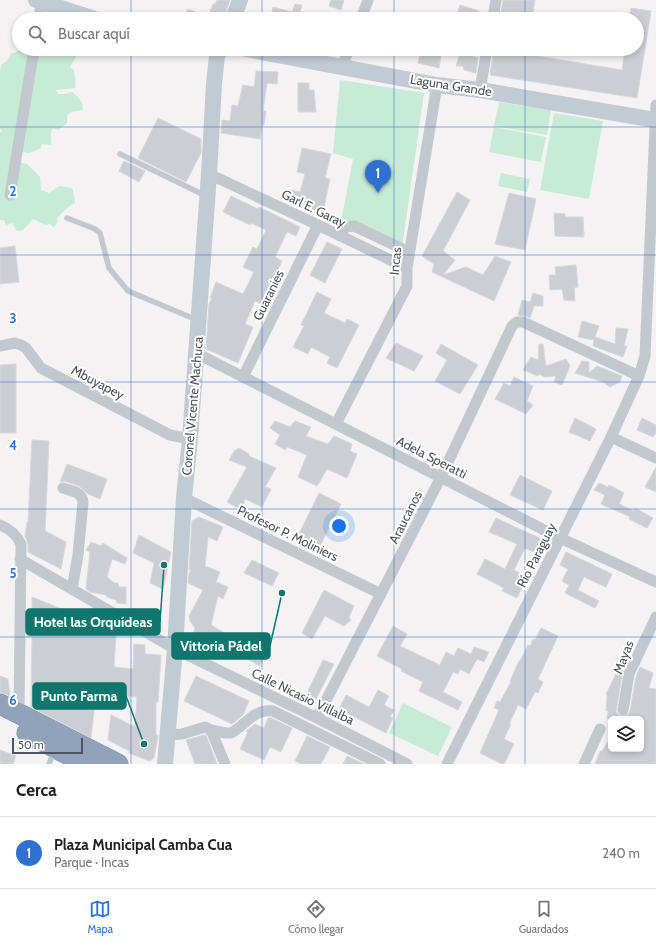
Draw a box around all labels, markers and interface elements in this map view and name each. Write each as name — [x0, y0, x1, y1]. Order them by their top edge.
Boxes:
search box — [12, 12, 644, 56]
icon: search — [26, 23, 48, 45]
text: Buscar aquí — [58, 25, 130, 43]
street label: Laguna Grande — [409, 71, 493, 99]
pin: 1 — [365, 160, 391, 193]
text: 2 — [10, 183, 17, 199]
street label: Garl E. Garay — [279, 186, 349, 231]
street label: Incas — [386, 246, 404, 276]
street label: Guaranies — [249, 267, 287, 323]
text: 3 — [9, 310, 17, 326]
street label: Coronel Vicente Machuca — [178, 335, 206, 476]
street label: Mbuyapey — [69, 361, 128, 403]
street label: Adela Speratti — [394, 432, 470, 482]
text: 4 — [9, 437, 17, 453]
street label: Araucanos — [385, 487, 425, 546]
street label: Profesor P. Moliniers — [235, 502, 342, 565]
your location — [329, 516, 349, 536]
street label: Río Paraguay — [513, 520, 559, 590]
text: 5 — [10, 565, 17, 581]
callout: Hotel las Orquídeas — [26, 609, 160, 635]
text: Hotel las Orquídeas — [34, 613, 152, 631]
callout: Vittoria Pádel — [172, 633, 270, 659]
text: Vittoria Pádel — [180, 637, 262, 655]
street label: Mayas — [609, 637, 637, 676]
street label: Calle Nicasio Villalba — [249, 664, 358, 728]
callout: Punto Farma — [33, 683, 126, 709]
text: Punto Farma — [40, 687, 118, 705]
text: 6 — [9, 692, 17, 708]
map controls — [608, 716, 644, 752]
button: layers — [608, 716, 644, 752]
scale bar — [12, 736, 83, 755]
text: 50 m — [18, 738, 44, 752]
text: Cerca — [16, 780, 57, 800]
text: Plaza Municipal Camba Cua — [54, 836, 232, 854]
text: 1 — [27, 845, 31, 861]
text: 240 m — [602, 845, 640, 861]
text: Parque · Incas — [54, 854, 129, 870]
tab: Mapa — [87, 898, 113, 936]
tab: Cómo llegar — [288, 898, 344, 936]
tab: Guardados — [519, 898, 569, 936]

